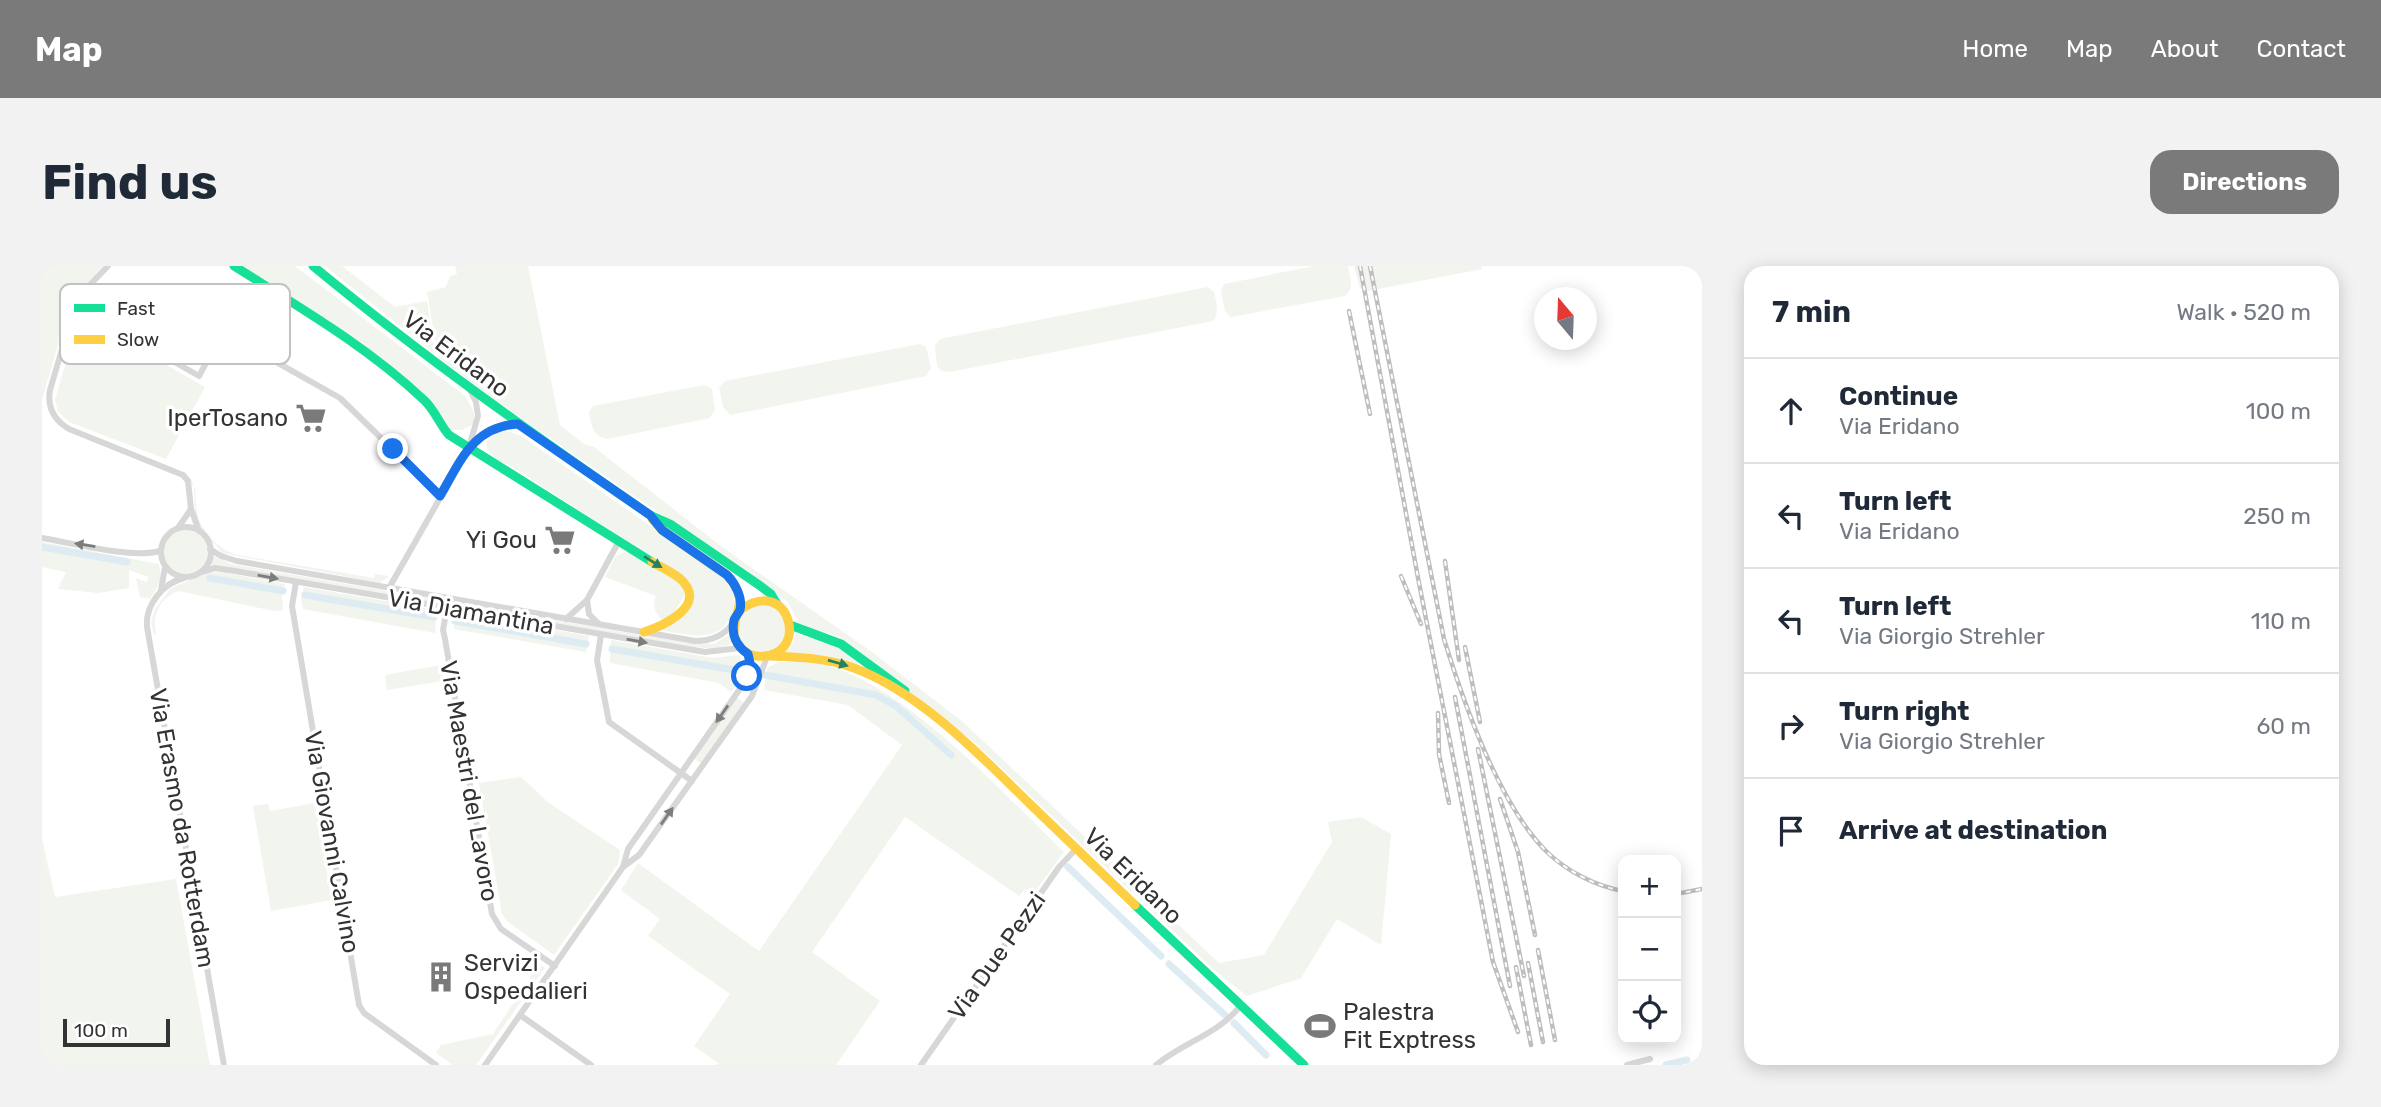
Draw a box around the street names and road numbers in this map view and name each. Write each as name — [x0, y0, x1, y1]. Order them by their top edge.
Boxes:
street label: Via Eridano — [397, 305, 515, 403]
street label: Via Diamantina — [386, 584, 556, 640]
street label: Via Maestri del Lavoro — [434, 658, 504, 904]
street label: Via Erasmo da Rotterdam — [144, 686, 220, 970]
street label: Via Giovanni Calvino — [299, 729, 365, 955]
street label: Via Eridano — [1078, 822, 1188, 930]
street label: Via Due Pezzi — [943, 887, 1051, 1025]

